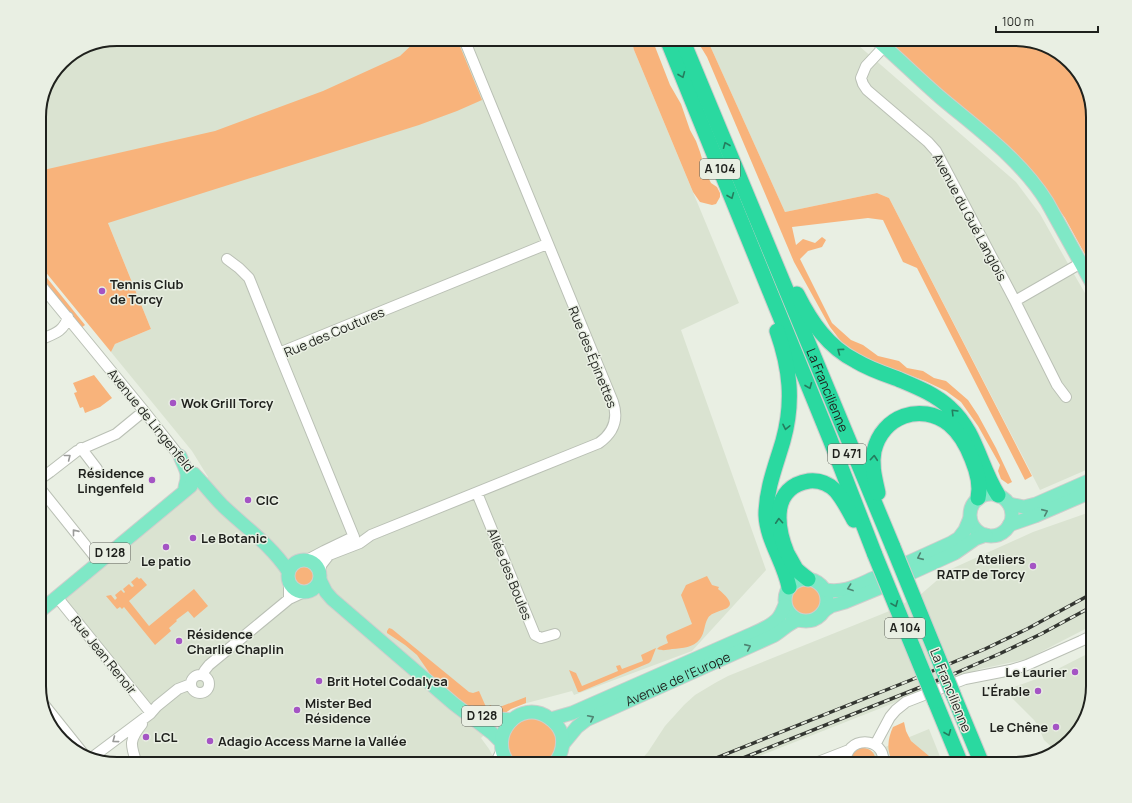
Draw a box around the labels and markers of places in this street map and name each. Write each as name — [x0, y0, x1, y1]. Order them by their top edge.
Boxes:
place label: Tennis Club de Torcy — [110, 275, 183, 308]
marker: Tennis Club de Torcy — [97, 286, 107, 296]
place label: Wok Grill Torcy — [181, 394, 274, 412]
marker: Wok Grill Torcy — [168, 398, 178, 408]
place label: Résidence Lingenfeld — [77, 464, 144, 497]
marker: Résidence Lingenfeld — [147, 475, 157, 485]
place label: CIC — [256, 491, 279, 509]
marker: CIC — [243, 495, 253, 505]
place label: Le Botanic — [201, 529, 267, 547]
marker: Le Botanic — [188, 533, 198, 543]
marker: Le patio — [161, 542, 171, 552]
place label: Ateliers RATP de Torcy — [937, 550, 1026, 583]
place label: Le patio — [141, 552, 191, 570]
marker: Ateliers RATP de Torcy — [1028, 561, 1038, 571]
place label: Résidence Charlie Chaplin — [187, 625, 284, 658]
marker: Résidence Charlie Chaplin — [174, 636, 184, 646]
place label: Le Laurier — [1005, 663, 1067, 681]
marker: Le Laurier — [1070, 667, 1080, 677]
place label: Brit Hotel Codalysa — [327, 672, 448, 690]
marker: Brit Hotel Codalysa — [314, 676, 324, 686]
place label: L'Érable — [982, 682, 1030, 700]
marker: L'Érable — [1033, 686, 1043, 696]
place label: Mister Bed Résidence — [305, 694, 372, 727]
marker: Mister Bed Résidence — [292, 705, 302, 715]
place label: Le Chêne — [989, 718, 1048, 736]
marker: Le Chêne — [1051, 722, 1061, 732]
place label: LCL — [154, 728, 178, 746]
marker: LCL — [141, 732, 151, 742]
place label: Adagio Access Marne la Vallée — [218, 732, 407, 750]
marker: Adagio Access Marne la Vallée — [205, 736, 215, 746]

